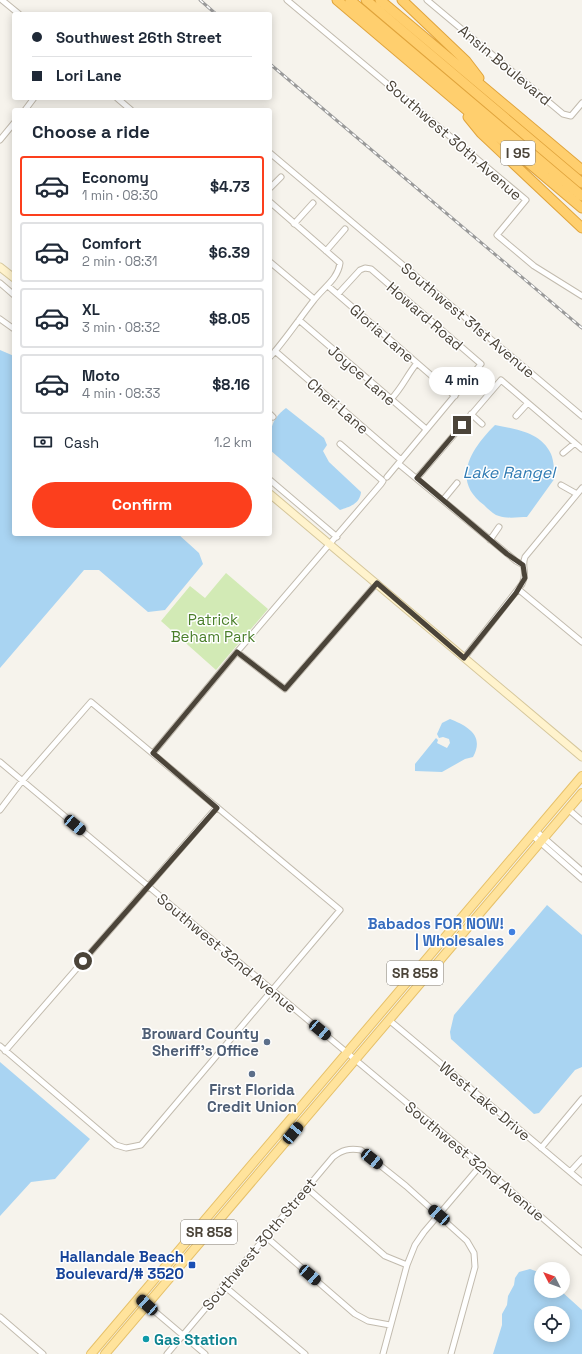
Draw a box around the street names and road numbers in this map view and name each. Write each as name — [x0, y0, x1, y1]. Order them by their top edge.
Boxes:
street label: Ansin Boulevard — [455, 21, 555, 109]
street label: Southwest 30th Avenue — [382, 76, 526, 204]
road number: I 95 — [501, 141, 535, 165]
street label: Southwest 31st Avenue — [397, 258, 539, 382]
street label: Howard Road — [383, 278, 467, 354]
street label: Gloria Lane — [346, 300, 418, 366]
street label: Joyce Lane — [324, 340, 400, 410]
street label: Cheri Lane — [303, 374, 373, 438]
street label: Southwest 32nd Avenue — [153, 889, 301, 1017]
road number: SR 858 — [387, 961, 443, 985]
street label: West Lake Drive — [435, 1057, 535, 1145]
street label: Southwest 32nd Avenue — [401, 1097, 549, 1225]
street label: Southwest 30th Street — [198, 1174, 320, 1314]
road number: SR 858 — [181, 1220, 237, 1244]

